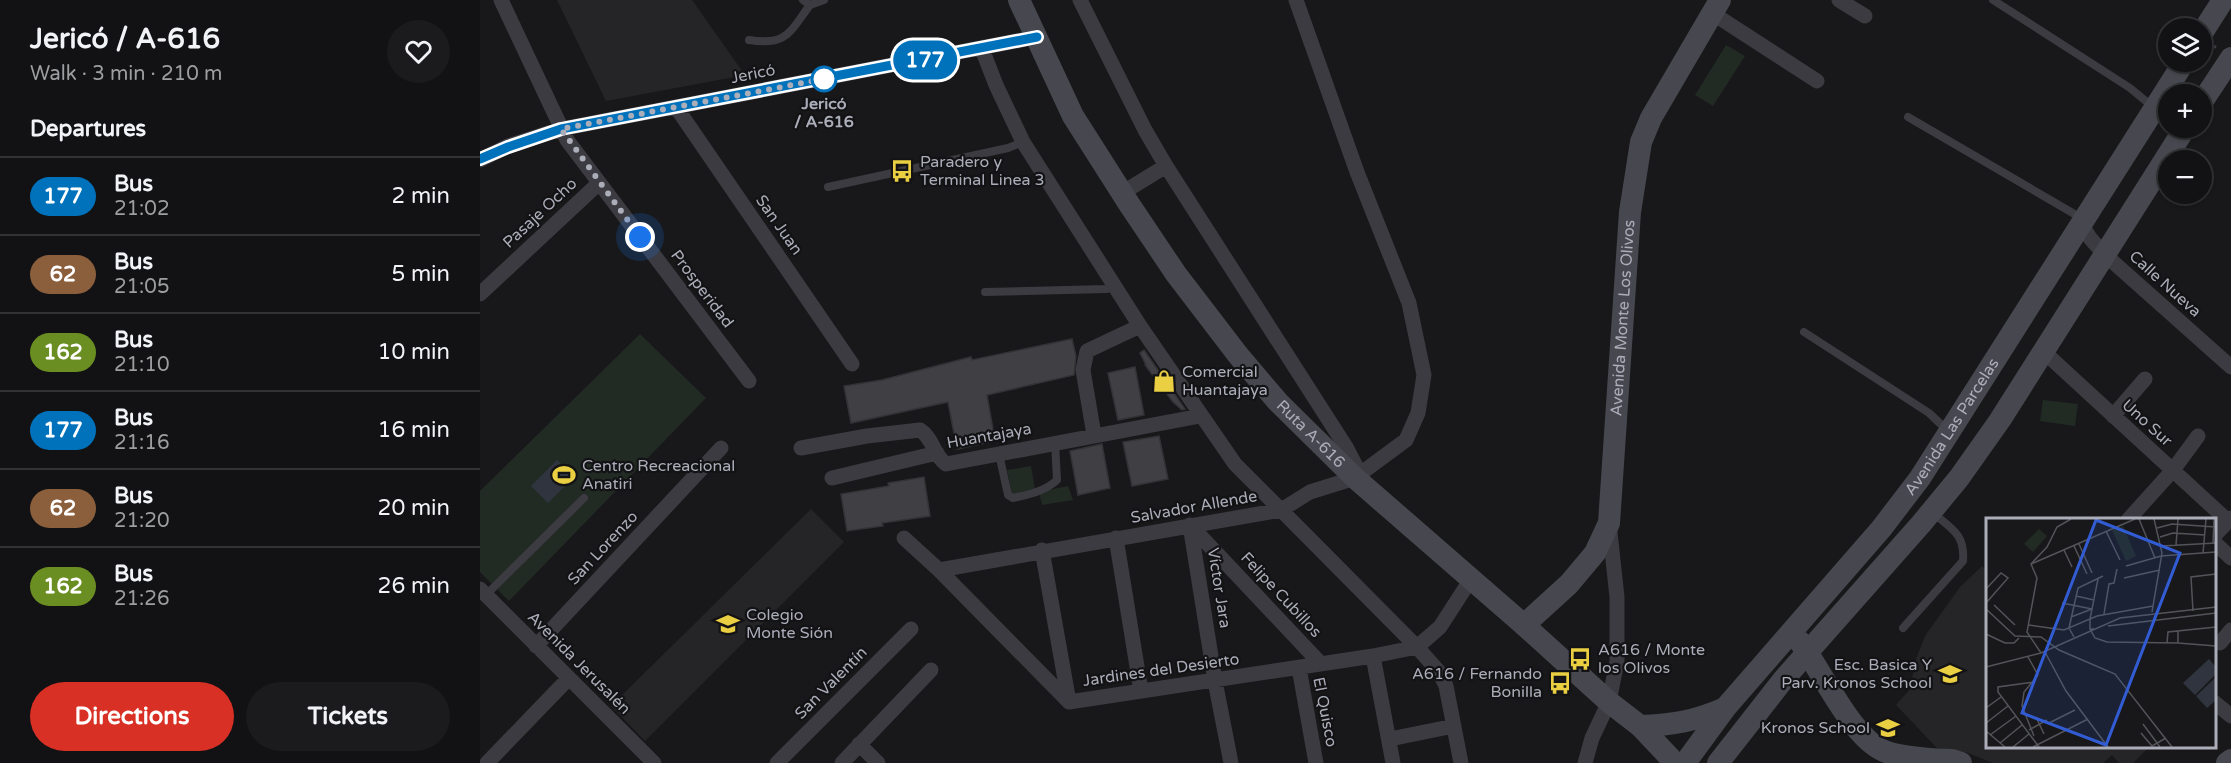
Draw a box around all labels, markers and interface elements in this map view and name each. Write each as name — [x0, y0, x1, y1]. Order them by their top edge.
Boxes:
map controls — [2158, 18, 2212, 204]
button: layers — [2158, 18, 2212, 72]
button: heart — [387, 20, 450, 83]
text: Jericó / A-616 — [30, 22, 220, 56]
line badge: 177 — [890, 40, 960, 80]
text: 177 — [905, 48, 945, 73]
street label: Jericó — [729, 60, 777, 88]
text: Walk · 3 min · 210 m — [30, 62, 222, 86]
marker: Jericó / A-616 — [811, 66, 837, 92]
button: + — [2158, 84, 2212, 138]
place label: Jericó / A-616 — [794, 94, 854, 132]
text: Departures — [30, 116, 146, 142]
button: − — [2158, 150, 2212, 204]
place label: Paradero y Terminal Linea 3 — [920, 152, 1045, 190]
bus stop icon: Paradero y Terminal Linea 3 — [889, 158, 915, 184]
text: Bus — [114, 171, 153, 197]
street label: Pasaje Ocho — [499, 174, 581, 252]
text: 2 min — [391, 183, 450, 209]
text: 177 — [43, 184, 83, 209]
street label: San Juan — [751, 191, 807, 259]
text: 21:02 — [114, 197, 169, 221]
street label: Avenida Monte Los Olivos — [1606, 219, 1639, 417]
your location — [625, 222, 655, 252]
street label: Prosperidad — [666, 246, 738, 332]
street label: Calle Nueva — [2125, 246, 2205, 322]
text: Bus — [114, 249, 153, 275]
text: 5 min — [391, 261, 450, 287]
text: 62 — [50, 262, 76, 287]
text: 21:05 — [114, 275, 169, 299]
text: Bus — [114, 327, 153, 353]
text: 10 min — [378, 339, 450, 365]
text: 162 — [43, 340, 83, 365]
text: 21:10 — [114, 353, 169, 377]
street label: Avenida Las Parcelas — [1900, 354, 2003, 499]
place label: Comercial Huantajaya — [1182, 362, 1268, 400]
shop icon: Comercial Huantajaya — [1151, 368, 1177, 394]
street label: Uno Sur — [2118, 395, 2177, 451]
street label: Ruta A-616 — [1272, 396, 1349, 472]
text: Bus — [114, 405, 153, 431]
text: 16 min — [378, 417, 450, 443]
text: 177 — [43, 418, 83, 443]
street label: Huantajaya — [945, 419, 1033, 453]
text: 21:16 — [114, 431, 169, 455]
place label: Centro Recreacional Anatiri — [582, 456, 735, 494]
sports icon: Centro Recreacional Anatiri — [551, 462, 577, 488]
text: Bus — [114, 483, 153, 509]
street label: Salvador Allende — [1129, 486, 1259, 528]
text: 20 min — [378, 495, 450, 521]
text: 62 — [50, 496, 76, 521]
street label: San Lorenzo — [564, 507, 642, 589]
text: 21:20 — [114, 509, 169, 533]
inset map — [1986, 518, 2216, 748]
street label: Víctor Jara — [1203, 546, 1235, 630]
street label: Felipe Cubillos — [1236, 548, 1326, 642]
text: Bus — [114, 561, 153, 587]
text: 26 min — [378, 573, 450, 599]
text: 162 — [43, 574, 83, 599]
text: 21:26 — [114, 587, 169, 611]
place label: Colegio Monte Sión — [746, 605, 833, 643]
street label: Avenida Jerusalén — [523, 607, 635, 719]
school or university icon: Colegio Monte Sión — [715, 611, 741, 637]
place label: A616 / Monte los Olivos — [1598, 640, 1705, 678]
street label: San Valentín — [791, 643, 871, 723]
bus stop icon: A616 / Monte los Olivos — [1567, 646, 1593, 672]
street label: Jardines del Desierto — [1082, 649, 1240, 691]
place label: Esc. Basica Y Parv. Kronos School — [1781, 655, 1932, 693]
school or university icon: Esc. Basica Y Parv. Kronos School — [1937, 661, 1963, 687]
place label: A616 / Fernando Bonilla — [1412, 664, 1542, 702]
bus stop icon: A616 / Fernando Bonilla — [1547, 670, 1573, 696]
street label: El Quisco — [1308, 675, 1342, 749]
button: Directions — [30, 682, 234, 751]
button: Tickets — [246, 682, 450, 751]
school or university icon: Kronos School — [1875, 715, 1901, 741]
place label: Kronos School — [1761, 718, 1870, 738]

